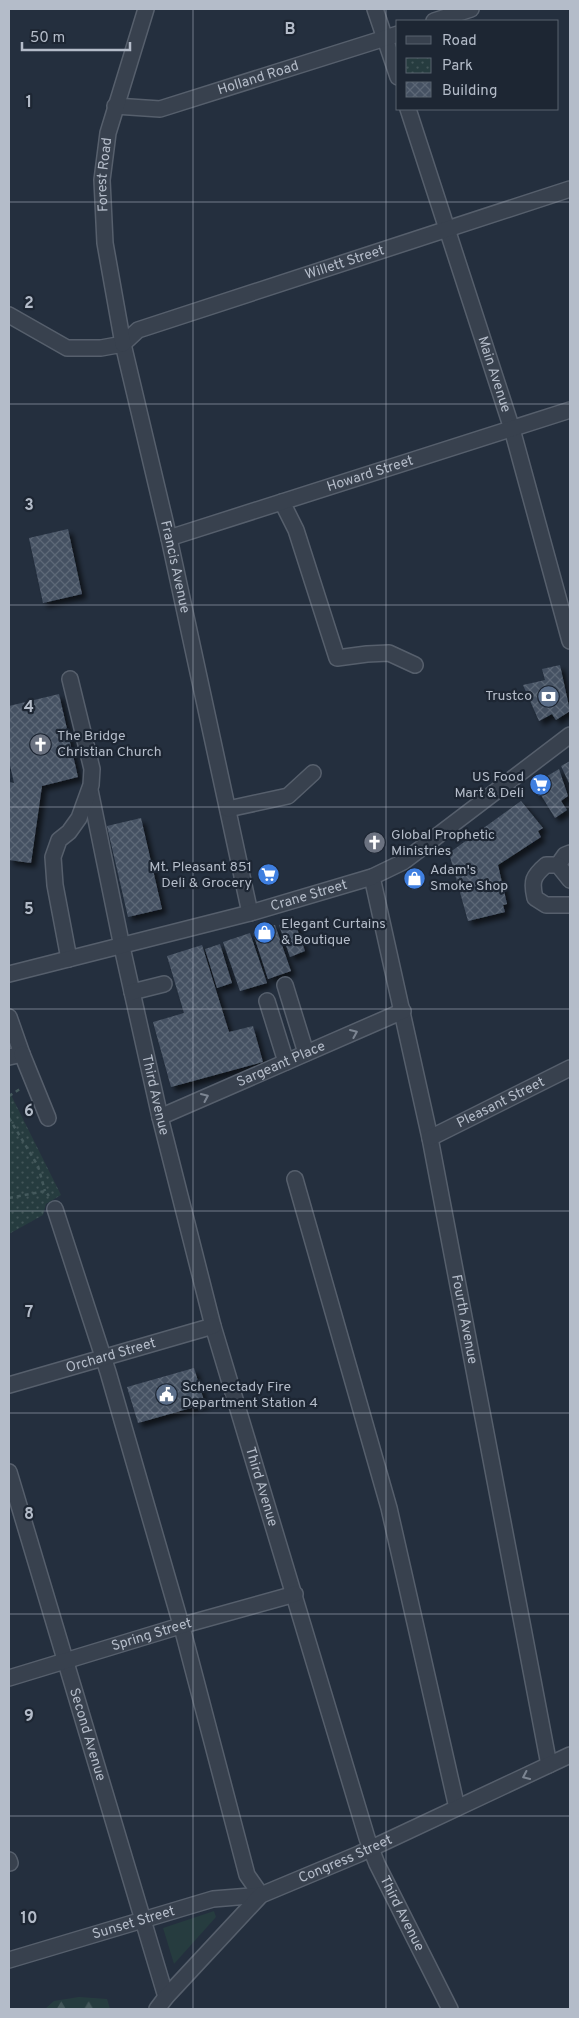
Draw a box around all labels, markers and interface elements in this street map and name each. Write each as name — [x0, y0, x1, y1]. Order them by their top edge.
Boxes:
scale bar — [22, 20, 130, 52]
text: B — [284, 20, 296, 40]
legend — [396, 20, 559, 110]
text: 50 m — [30, 29, 65, 48]
text: Road — [442, 32, 477, 51]
street label: Holland Road — [215, 57, 301, 99]
text: Park — [442, 57, 473, 76]
text: Building — [442, 82, 497, 101]
text: 1 — [26, 93, 32, 113]
street label: Forest Road — [93, 137, 116, 212]
street label: Willett Street — [303, 242, 387, 283]
text: 2 — [24, 294, 34, 314]
street label: Main Avenue — [474, 334, 515, 415]
street label: Howard Street — [325, 452, 415, 496]
text: 3 — [24, 496, 34, 516]
street label: Francis Avenue — [157, 519, 194, 615]
bank icon: Trustco — [536, 684, 560, 708]
place label: Trustco — [485, 688, 532, 705]
text: 4 — [24, 698, 34, 718]
place label: The Bridge Christian Church — [57, 728, 162, 761]
church icon: The Bridge Christian Church — [29, 732, 53, 756]
place label: US Food Mart & Deli — [454, 769, 524, 802]
supermarket icon: US Food Mart & Deli — [528, 773, 552, 797]
place label: Global Prophetic Ministries — [391, 827, 495, 860]
church icon: Global Prophetic Ministries — [363, 831, 387, 855]
place label: Mt. Pleasant 851 Deli & Grocery — [149, 859, 252, 892]
place label: Adam's Smoke Shop — [430, 862, 508, 895]
supermarket icon: Mt. Pleasant 851 Deli & Grocery — [256, 863, 280, 887]
shop icon: Adam's Smoke Shop — [402, 866, 426, 890]
street label: Crane Street — [268, 876, 349, 915]
text: 5 — [24, 900, 34, 920]
place label: Elegant Curtains & Boutique — [281, 916, 386, 949]
shop icon: Elegant Curtains & Boutique — [253, 920, 277, 944]
one-way arrow — [349, 1028, 358, 1039]
street label: Sargeant Place — [234, 1037, 328, 1091]
street label: Third Avenue — [138, 1053, 173, 1137]
street label: Pleasant Street — [454, 1074, 547, 1132]
one-way arrow — [200, 1093, 209, 1104]
text: 6 — [24, 1102, 34, 1122]
street label: Fourth Avenue — [448, 1273, 481, 1366]
text: 7 — [25, 1303, 33, 1323]
street label: Orchard Street — [64, 1334, 158, 1377]
place label: Schenectady Fire Department Station 4 — [182, 1379, 318, 1412]
public building icon: Schenectady Fire Department Station 4 — [154, 1383, 178, 1407]
street label: Third Avenue — [241, 1445, 281, 1529]
text: 8 — [24, 1505, 34, 1525]
street label: Spring Street — [109, 1615, 194, 1655]
street label: Second Avenue — [66, 1686, 109, 1783]
text: 9 — [24, 1707, 34, 1727]
one-way arrow — [522, 1770, 531, 1780]
street label: Congress Street — [296, 1831, 395, 1887]
street label: Third Avenue — [376, 1873, 428, 1954]
street label: Sunset Street — [90, 1902, 177, 1943]
text: 10 — [21, 1909, 37, 1929]

